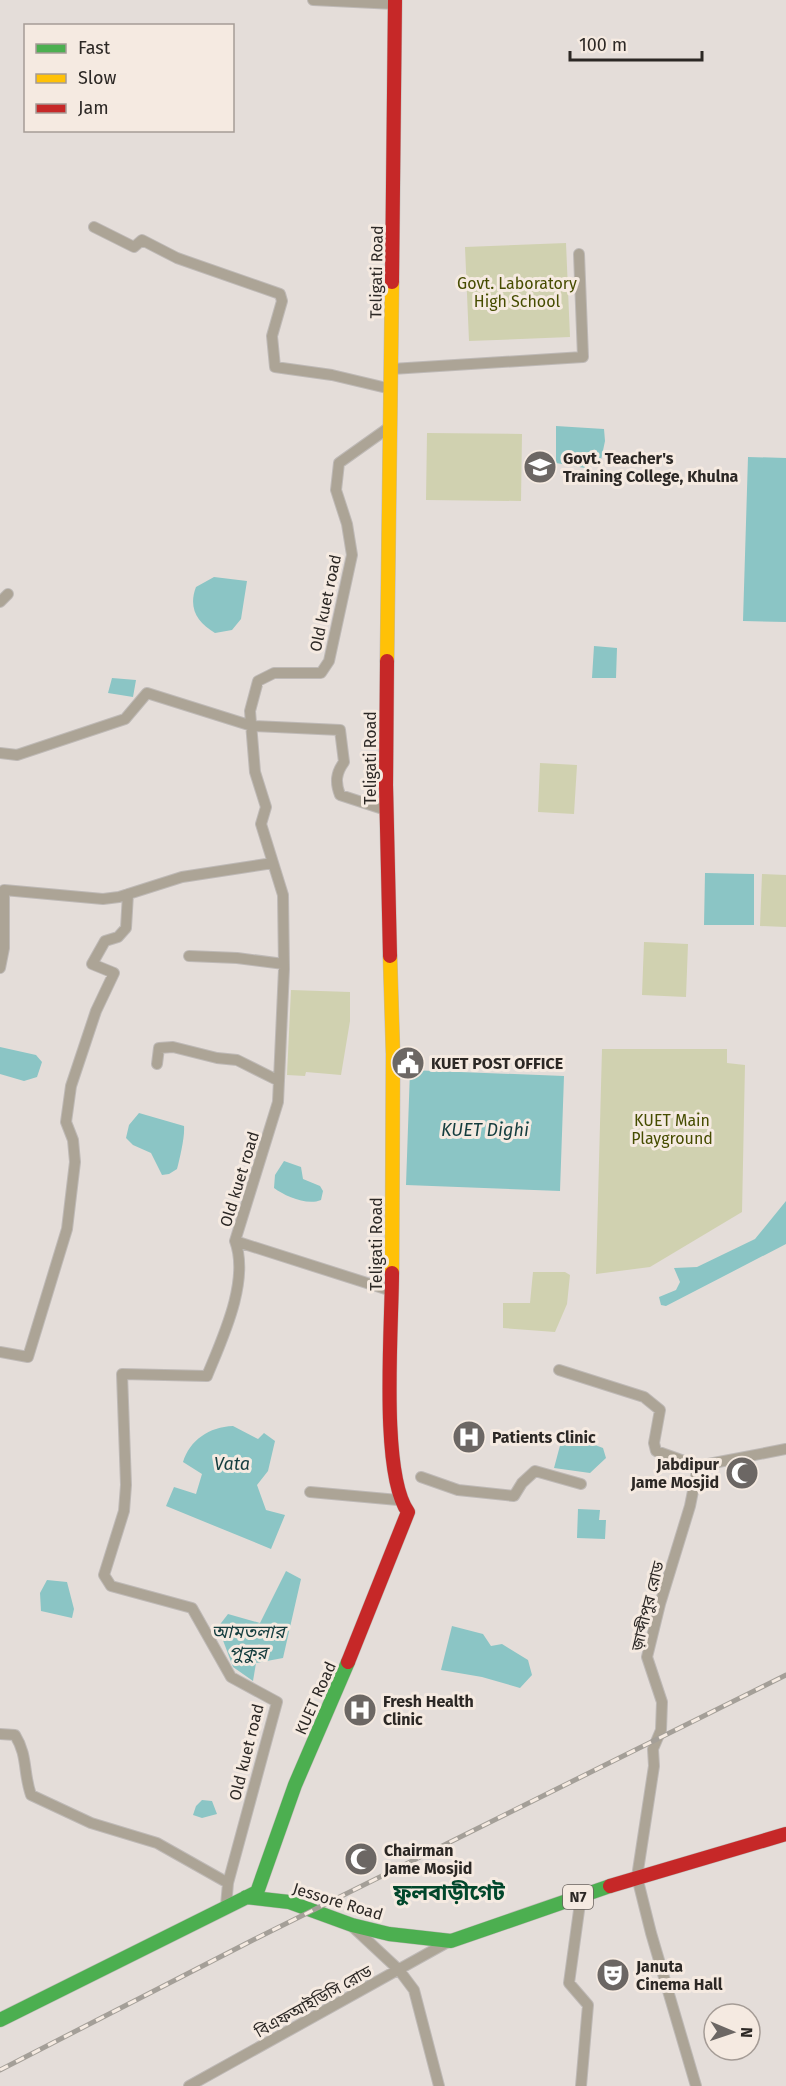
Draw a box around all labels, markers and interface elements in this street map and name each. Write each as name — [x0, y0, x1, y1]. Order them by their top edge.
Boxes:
legend — [24, 24, 234, 132]
scale bar — [570, 24, 702, 62]
text: 100 m — [579, 34, 627, 56]
text: Fast — [78, 37, 111, 59]
text: Slow — [78, 67, 117, 89]
text: Jam — [78, 97, 109, 119]
street label: Teligati Road — [366, 225, 387, 319]
park label: Govt. Laboratory High School — [457, 274, 577, 311]
school or university icon: Govt. Teacher's Training College, Khulna — [522, 449, 558, 485]
place label: Govt. Teacher's Training College, Khulna — [563, 449, 739, 486]
street label: Old kuet road — [306, 553, 345, 653]
street label: Teligati Road — [361, 711, 380, 805]
public building icon: KUET POST OFFICE — [390, 1045, 426, 1081]
place label: KUET POST OFFICE — [431, 1054, 563, 1073]
park label: KUET Main Playground — [631, 1111, 713, 1148]
water label: KUET Dighi — [441, 1119, 529, 1141]
street label: Old kuet road — [216, 1129, 263, 1229]
street label: Teligati Road — [367, 1197, 386, 1291]
hospital icon: Patients Clinic — [451, 1419, 487, 1455]
place label: Patients Clinic — [492, 1428, 596, 1447]
water label: Vata — [214, 1453, 250, 1475]
place label: Jabdipur Jame Mosjid — [630, 1455, 720, 1492]
mosque icon: Jabdipur Jame Mosjid — [724, 1455, 760, 1491]
street label: জ়াব্দীপুর রোড — [627, 1559, 668, 1654]
water label: আমতলার পুকুর — [211, 1621, 288, 1664]
street label: KUET Road — [291, 1659, 340, 1738]
hospital icon: Fresh Health Clinic — [342, 1692, 378, 1728]
place label: Fresh Health Clinic — [383, 1692, 474, 1729]
street label: Old kuet road — [225, 1702, 268, 1802]
mosque icon: Chairman Jame Mosjid — [343, 1841, 379, 1877]
place label: Chairman Jame Mosjid — [383, 1841, 472, 1878]
street label: Jessore Road — [290, 1879, 385, 1924]
district label: ফুলবাড়ীগেট — [392, 1879, 505, 1906]
road number: N7 — [563, 1885, 593, 1909]
theatre icon: Januta Cinema Hall — [595, 1957, 631, 1993]
place label: Januta Cinema Hall — [635, 1957, 723, 1994]
street label: বিএফআইডিসি রোড — [250, 1961, 376, 2042]
north arrow — [702, 2002, 762, 2062]
text: N — [737, 2027, 756, 2038]

